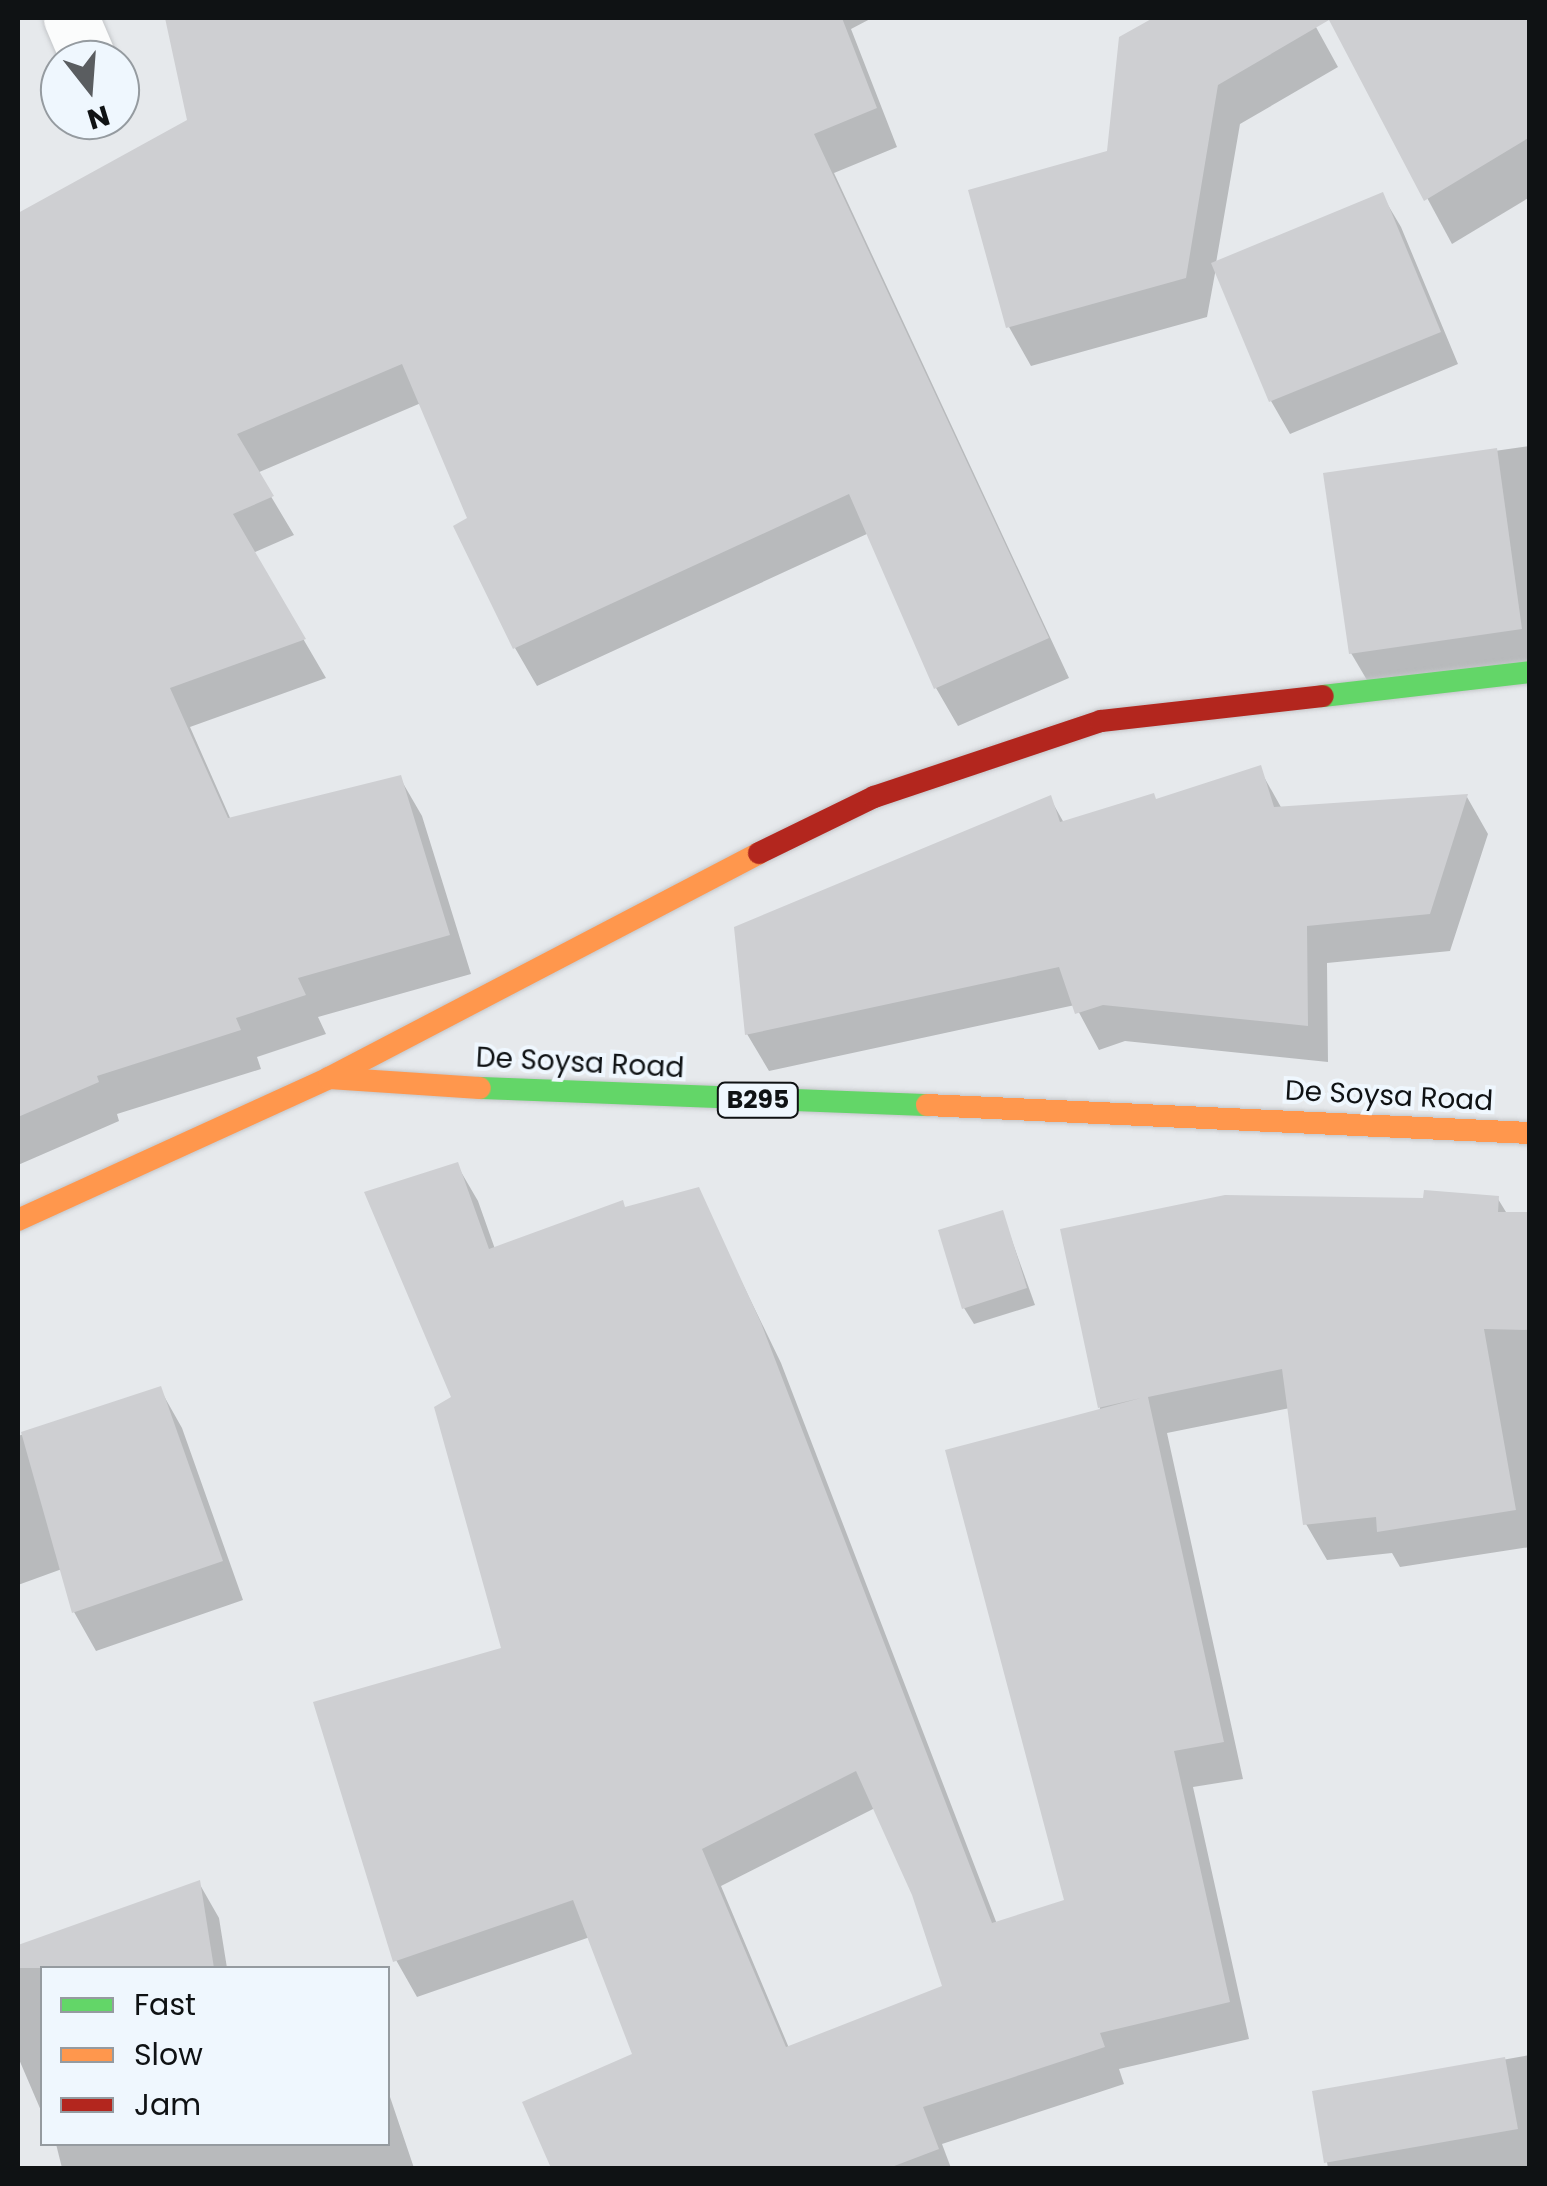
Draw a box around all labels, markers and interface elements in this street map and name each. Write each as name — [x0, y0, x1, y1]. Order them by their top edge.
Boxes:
north arrow — [40, 40, 140, 140]
text: N — [83, 96, 114, 139]
street label: De Soysa Road — [475, 1041, 685, 1085]
street label: De Soysa Road — [1284, 1074, 1494, 1118]
road number: B295 — [716, 1080, 800, 1120]
legend — [40, 1966, 390, 2146]
text: Fast — [134, 1983, 196, 2026]
text: Slow — [134, 2033, 203, 2076]
text: Jam — [134, 2083, 201, 2126]

